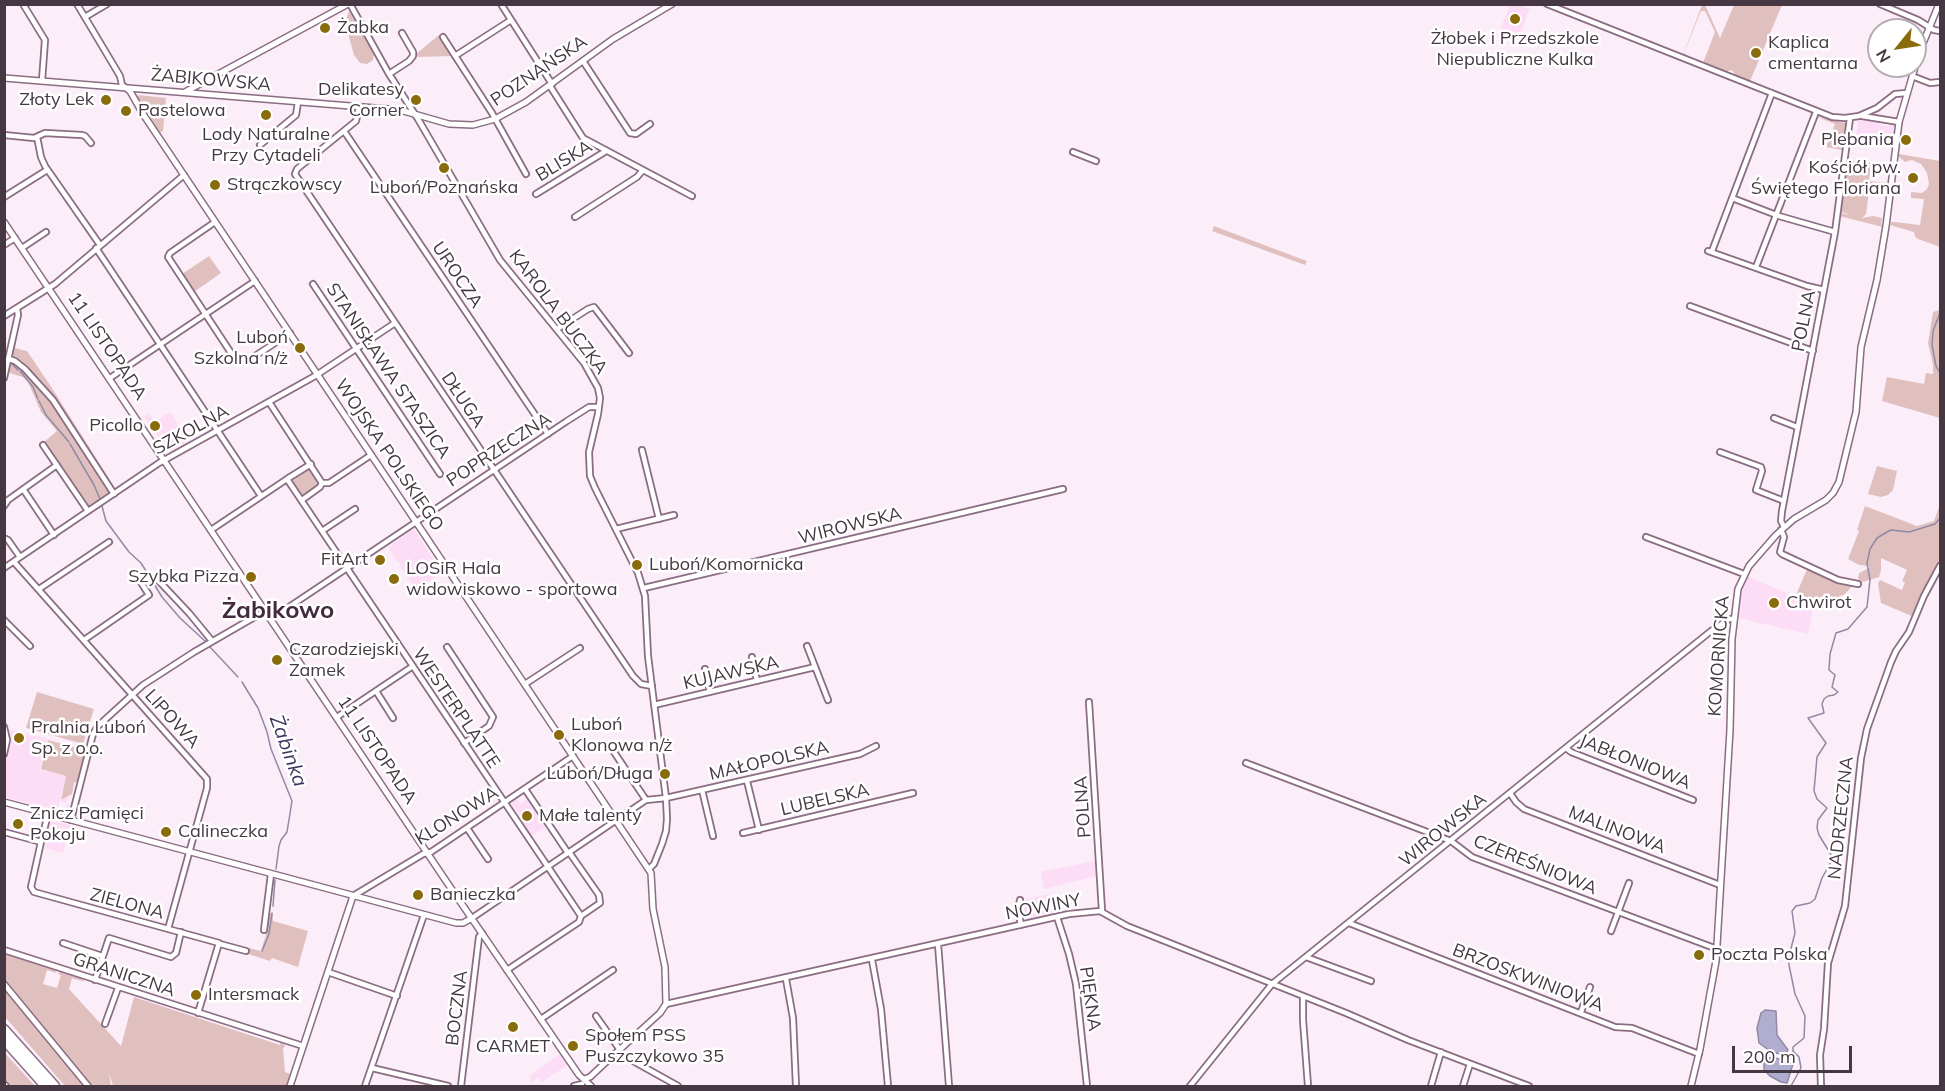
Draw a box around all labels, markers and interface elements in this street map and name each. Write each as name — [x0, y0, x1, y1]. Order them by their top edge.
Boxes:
marker: Żłobek i Przedszkole Niepubliczne Kulka — [1508, 12, 1522, 26]
place label: Żabka — [337, 17, 389, 39]
north arrow — [1867, 18, 1927, 78]
marker: Żabka — [318, 21, 332, 35]
place label: Żłobek i Przedszkole Niepubliczne Kulka — [1431, 28, 1599, 70]
street label: POZNAŃSKA — [487, 31, 591, 111]
place label: Kaplica cmentarna — [1768, 32, 1858, 74]
marker: Kaplica cmentarna — [1749, 46, 1763, 60]
text: N — [1871, 46, 1895, 66]
street label: ŻABIKOWSKA — [150, 64, 272, 96]
place label: Delikatesy Corner — [318, 79, 404, 122]
place label: Złoty Lek — [19, 89, 94, 111]
marker: Złoty Lek — [99, 93, 113, 107]
marker: Delikatesy Corner — [409, 93, 423, 107]
place label: Pastelowa — [138, 100, 226, 122]
marker: Pastelowa — [119, 104, 133, 118]
marker: Lody Naturalne Przy Cytadeli — [259, 108, 273, 122]
place label: Lody Naturalne Przy Cytadeli — [202, 124, 330, 166]
place label: Plebania — [1821, 129, 1894, 151]
marker: Plebania — [1899, 133, 1913, 147]
street label: BLISKA — [532, 136, 596, 186]
place label: Kościół pw. Świętego Floriana — [1751, 157, 1901, 200]
marker: Luboń/Poznańska — [437, 161, 451, 175]
marker: Kościół pw. Świętego Floriana — [1906, 171, 1920, 185]
place label: Strączkowscy — [227, 174, 342, 196]
place label: Luboń/Poznańska — [370, 177, 518, 199]
marker: Strączkowscy — [208, 178, 222, 192]
street label: UROCZA — [427, 238, 487, 312]
street label: KAROLA BUCZKA — [504, 246, 612, 378]
street label: STANISŁAWA STASZICA — [321, 279, 455, 463]
street label: 11 LISTOPADA — [63, 288, 151, 404]
street label: POLNA — [1787, 289, 1821, 353]
place label: Luboń Szkolna n/ż — [194, 327, 288, 370]
marker: Luboń Szkolna n/ż — [293, 341, 307, 355]
street label: DŁUGA — [437, 368, 489, 432]
street label: WOJSKA POLSKIEGO — [330, 375, 448, 535]
street label: SZKOLNA — [149, 400, 233, 460]
street label: POPRZECZNA — [443, 408, 555, 492]
place label: Picollo — [89, 415, 143, 437]
marker: Picollo — [148, 419, 162, 433]
street label: WIROWSKA — [796, 503, 904, 549]
place label: FitArt — [321, 549, 368, 571]
marker: FitArt — [373, 553, 387, 567]
place label: Luboń/Komornicka — [649, 554, 804, 576]
place label: LOSiR Hala widowiskowo - sportowa — [406, 558, 617, 600]
marker: Luboń/Komornicka — [630, 558, 644, 572]
place label: Szybka Pizza — [128, 566, 239, 588]
marker: Szybka Pizza — [244, 570, 258, 584]
marker: LOSiR Hala widowiskowo - sportowa — [387, 572, 401, 586]
place label: Chwirot — [1786, 592, 1852, 614]
street label: KOMORNICKA — [1704, 595, 1734, 717]
marker: Chwirot — [1767, 596, 1781, 610]
district label: Żabikowo — [222, 597, 334, 625]
place label: Czarodziejski Zamek — [289, 639, 399, 682]
street label: WESTERPLATTE — [408, 644, 504, 772]
street label: KUJAWSKA — [681, 652, 781, 694]
marker: Czarodziejski Zamek — [270, 653, 284, 667]
street label: LIPOWA — [140, 685, 204, 753]
street label: 11 LISTOPADA — [333, 692, 421, 808]
water label: Żabinka — [264, 712, 312, 790]
place label: Luboń Klonowa n/ż — [571, 714, 673, 756]
place label: Pralnia Luboń Sp. z o.o. — [31, 717, 146, 760]
marker: Luboń Klonowa n/ż — [552, 728, 566, 742]
street label: JABŁONIOWA — [1576, 730, 1694, 794]
marker: Pralnia Luboń Sp. z o.o. — [12, 731, 26, 745]
street label: MAŁOPOLSKA — [707, 737, 831, 785]
street label: NADRZECZNA — [1824, 755, 1858, 881]
place label: Luboń/Długa — [546, 763, 653, 785]
marker: Luboń/Długa — [658, 767, 672, 781]
street label: POLNA — [1070, 775, 1096, 839]
street label: LUBELSKA — [779, 779, 871, 821]
street label: KLONOWA — [412, 782, 502, 850]
street label: WIROWSKA — [1395, 788, 1491, 872]
street label: MALINOWA — [1565, 802, 1669, 858]
place label: Znicz Pamięci Pokoju — [30, 803, 144, 846]
place label: Małe talenty — [539, 805, 642, 827]
marker: Małe talenty — [520, 809, 534, 823]
marker: Znicz Pamięci Pokoju — [11, 817, 25, 831]
place label: Calineczka — [178, 821, 268, 843]
marker: Calineczka — [159, 825, 173, 839]
street label: CZEREŚNIOWA — [1470, 830, 1600, 900]
street label: ZIELONA — [88, 884, 166, 924]
place label: Banieczka — [430, 884, 516, 906]
marker: Banieczka — [411, 888, 425, 902]
street label: NOWINY — [1004, 889, 1082, 925]
street label: BRZOSKWINIOWA — [1449, 939, 1607, 1017]
place label: Poczta Polska — [1711, 944, 1827, 966]
street label: GRANICZNA — [70, 948, 178, 1002]
marker: Poczta Polska — [1692, 948, 1706, 962]
street label: PIĘKNA — [1075, 965, 1105, 1033]
street label: BOCZNA — [442, 969, 472, 1047]
place label: Intersmack — [208, 984, 299, 1006]
marker: Intersmack — [189, 988, 203, 1002]
marker: CARMET — [506, 1020, 520, 1034]
place label: Społem PSS Puszczykowo 35 — [585, 1025, 724, 1068]
scale bar — [1735, 1034, 1855, 1072]
place label: CARMET — [476, 1036, 550, 1058]
marker: Społem PSS Puszczykowo 35 — [566, 1039, 580, 1053]
text: 200 m — [1743, 1045, 1796, 1068]

